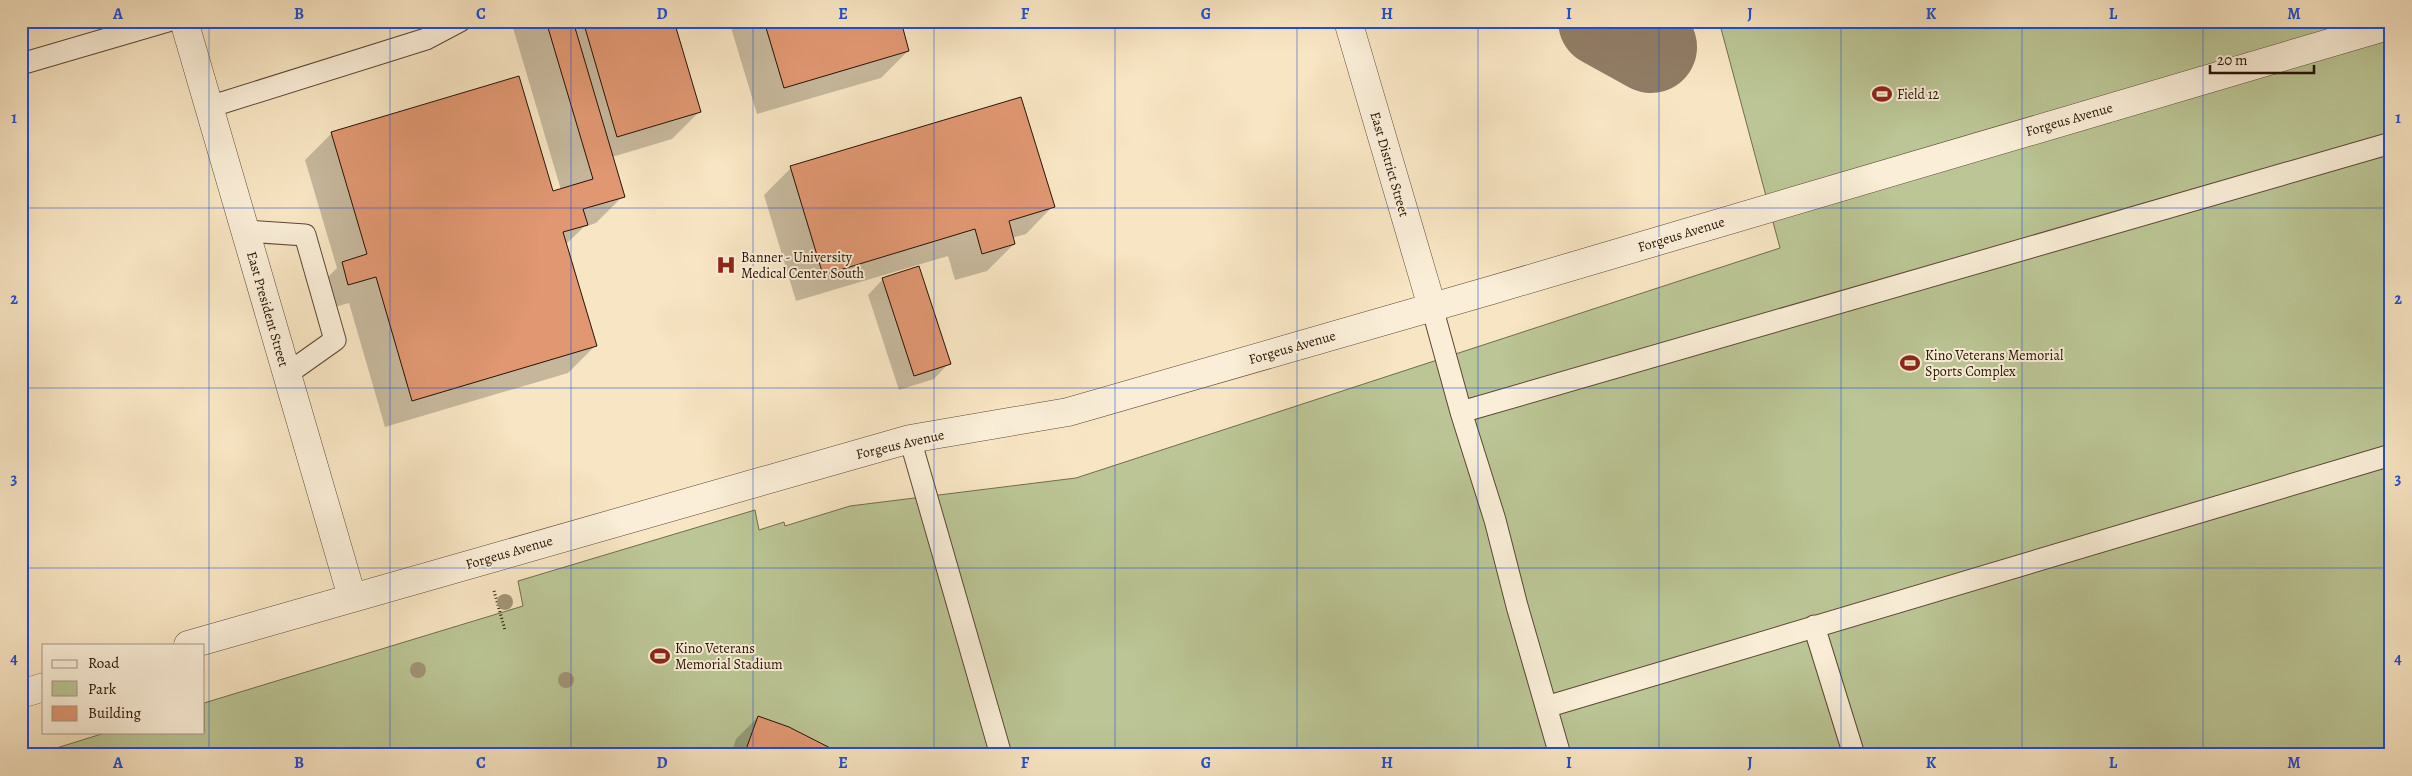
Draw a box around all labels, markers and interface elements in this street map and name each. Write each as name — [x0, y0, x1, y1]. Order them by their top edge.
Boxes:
text: A — [112, 3, 124, 25]
text: B — [294, 3, 304, 25]
text: C — [476, 3, 486, 25]
text: D — [656, 3, 668, 25]
text: E — [838, 3, 848, 25]
text: F — [1021, 3, 1030, 25]
text: G — [1201, 3, 1211, 25]
text: H — [1381, 3, 1393, 25]
text: I — [1566, 3, 1572, 25]
text: J — [1747, 3, 1753, 25]
text: K — [1926, 3, 1937, 25]
text: L — [2109, 3, 2118, 25]
text: M — [2287, 3, 2301, 25]
scale bar — [2210, 42, 2313, 74]
text: 20 m — [2217, 50, 2248, 70]
sports icon: Field 12 — [1871, 83, 1893, 105]
place label: Field 12 — [1897, 85, 1940, 104]
street label: Forgeus Avenue — [2023, 98, 2115, 141]
text: 1 — [11, 107, 17, 129]
text: 1 — [2395, 107, 2401, 129]
street label: East District Street — [1365, 109, 1414, 219]
street label: Forgeus Avenue — [1635, 212, 1727, 257]
place label: Banner - University Medical Center South — [741, 248, 865, 283]
street label: East President Street — [242, 249, 293, 370]
hospital icon: Banner - University Medical Center South — [715, 254, 737, 276]
text: 2 — [10, 288, 18, 310]
text: 2 — [2394, 288, 2402, 310]
street label: Forgeus Avenue — [1246, 326, 1338, 369]
place label: Kino Veterans Memorial Sports Complex — [1925, 346, 2064, 381]
sports icon: Kino Veterans Memorial Sports Complex — [1899, 352, 1921, 374]
street label: Forgeus Avenue — [854, 425, 946, 464]
text: 3 — [11, 468, 18, 490]
text: 3 — [2395, 468, 2402, 490]
street label: Forgeus Avenue — [463, 531, 555, 574]
place label: Kino Veterans Memorial Stadium — [675, 639, 783, 674]
legend — [42, 644, 205, 734]
sports icon: Kino Veterans Memorial Stadium — [649, 645, 671, 667]
text: 4 — [10, 648, 18, 670]
text: 4 — [2394, 648, 2402, 670]
text: Road — [88, 653, 120, 673]
text: Park — [88, 679, 117, 699]
text: Building — [88, 703, 141, 723]
text: A — [112, 752, 124, 774]
text: B — [294, 752, 304, 774]
text: C — [476, 752, 486, 774]
text: D — [656, 752, 668, 774]
text: E — [838, 752, 848, 774]
text: F — [1021, 752, 1030, 774]
text: G — [1201, 752, 1211, 774]
text: H — [1381, 752, 1393, 774]
text: I — [1566, 752, 1572, 774]
text: J — [1747, 752, 1753, 774]
text: K — [1926, 752, 1937, 774]
text: L — [2109, 752, 2118, 774]
text: M — [2287, 752, 2301, 774]

